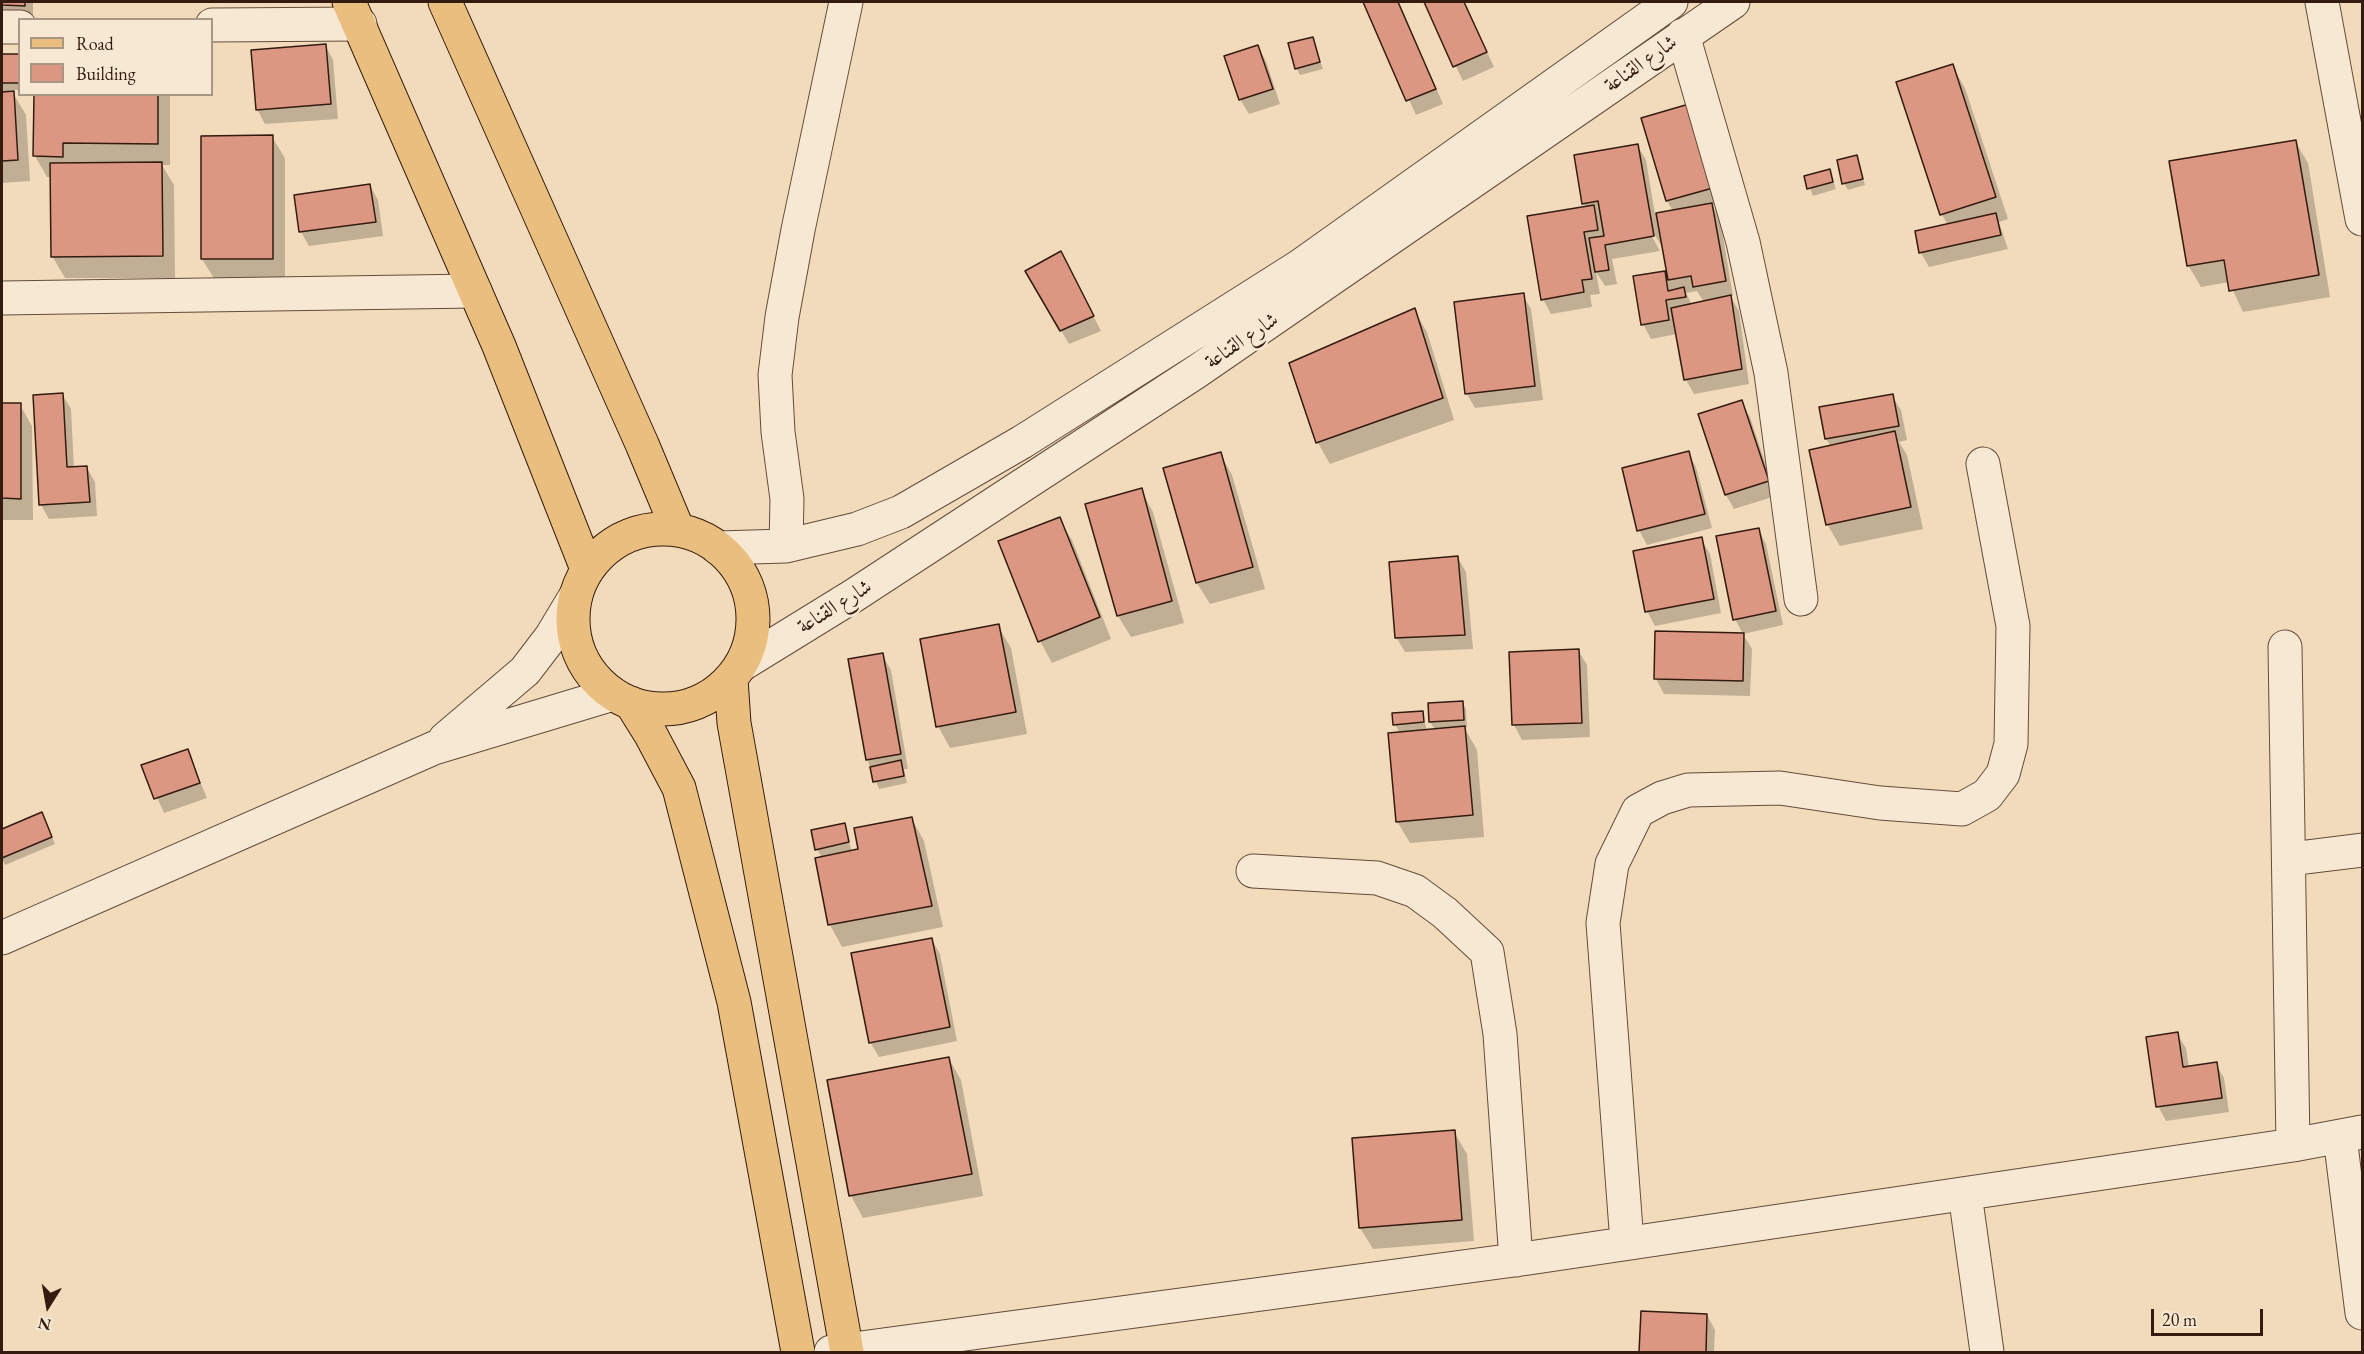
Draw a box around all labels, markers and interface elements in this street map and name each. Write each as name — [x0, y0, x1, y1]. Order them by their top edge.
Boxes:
legend — [18, 18, 213, 96]
street label: شارع القناعة — [1600, 30, 1682, 98]
text: Road — [76, 32, 114, 55]
text: Building — [76, 62, 136, 85]
street label: شارع القناعة — [1201, 307, 1283, 375]
street label: شارع القناعة — [793, 574, 877, 640]
north arrow — [18, 1276, 78, 1336]
scale bar — [2154, 1297, 2266, 1335]
text: 20 m — [2162, 1308, 2197, 1331]
text: N — [36, 1313, 53, 1336]

